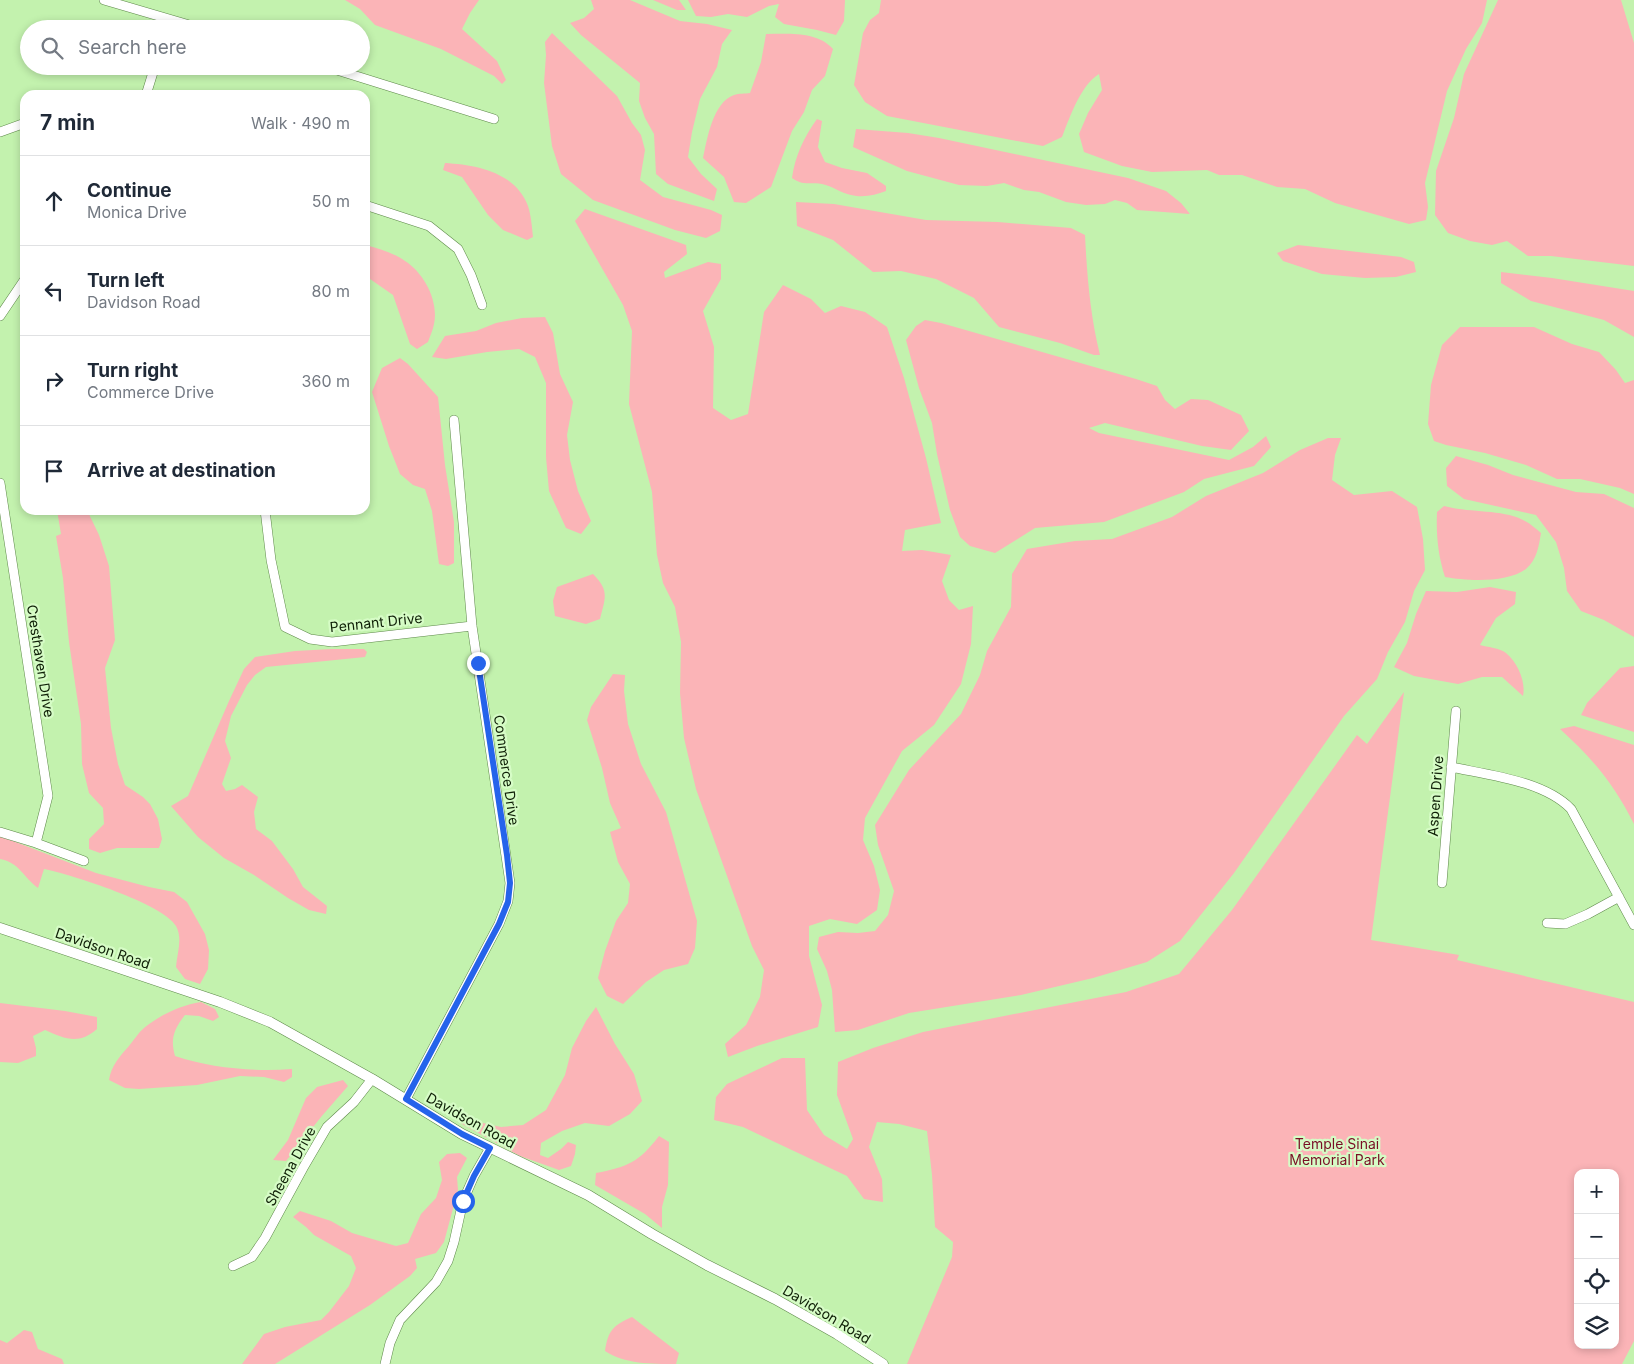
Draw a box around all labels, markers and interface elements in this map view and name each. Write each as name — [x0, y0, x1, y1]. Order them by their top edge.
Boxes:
search box — [20, 20, 370, 75]
icon: search — [38, 34, 66, 62]
text: Search here — [78, 36, 187, 59]
text: 7 min — [40, 110, 95, 135]
text: Walk · 490 m — [251, 113, 350, 133]
text: Continue — [87, 179, 172, 202]
icon: ahead — [40, 187, 68, 215]
text: 50 m — [312, 191, 350, 211]
text: Monica Drive — [87, 202, 187, 222]
text: Turn left — [87, 269, 165, 292]
icon: left — [40, 277, 68, 305]
text: 80 m — [311, 281, 350, 301]
text: Davidson Road — [87, 292, 201, 312]
text: Turn right — [87, 359, 178, 382]
icon: right — [40, 367, 68, 395]
text: 360 m — [302, 371, 350, 391]
text: Commerce Drive — [87, 382, 214, 402]
icon: arrive — [40, 457, 68, 485]
text: Arrive at destination — [87, 459, 276, 482]
street label: Cresthaven Drive — [24, 603, 58, 719]
street label: Pennant Drive — [329, 609, 423, 635]
route end — [467, 652, 490, 675]
street label: Commerce Drive — [491, 714, 523, 826]
street label: Aspen Drive — [1424, 755, 1446, 837]
street label: Davidson Road — [53, 924, 153, 972]
street label: Davidson Road — [423, 1088, 519, 1152]
street label: Sheena Drive — [261, 1123, 319, 1209]
park label: Temple Sinai Memorial Park — [1289, 1135, 1385, 1168]
map controls — [1574, 1169, 1619, 1349]
button: + — [1574, 1169, 1619, 1214]
route start — [452, 1190, 475, 1213]
button: − — [1574, 1214, 1619, 1259]
button: locate — [1574, 1259, 1619, 1304]
street label: Davidson Road — [780, 1281, 874, 1347]
button: layers — [1574, 1304, 1619, 1349]

